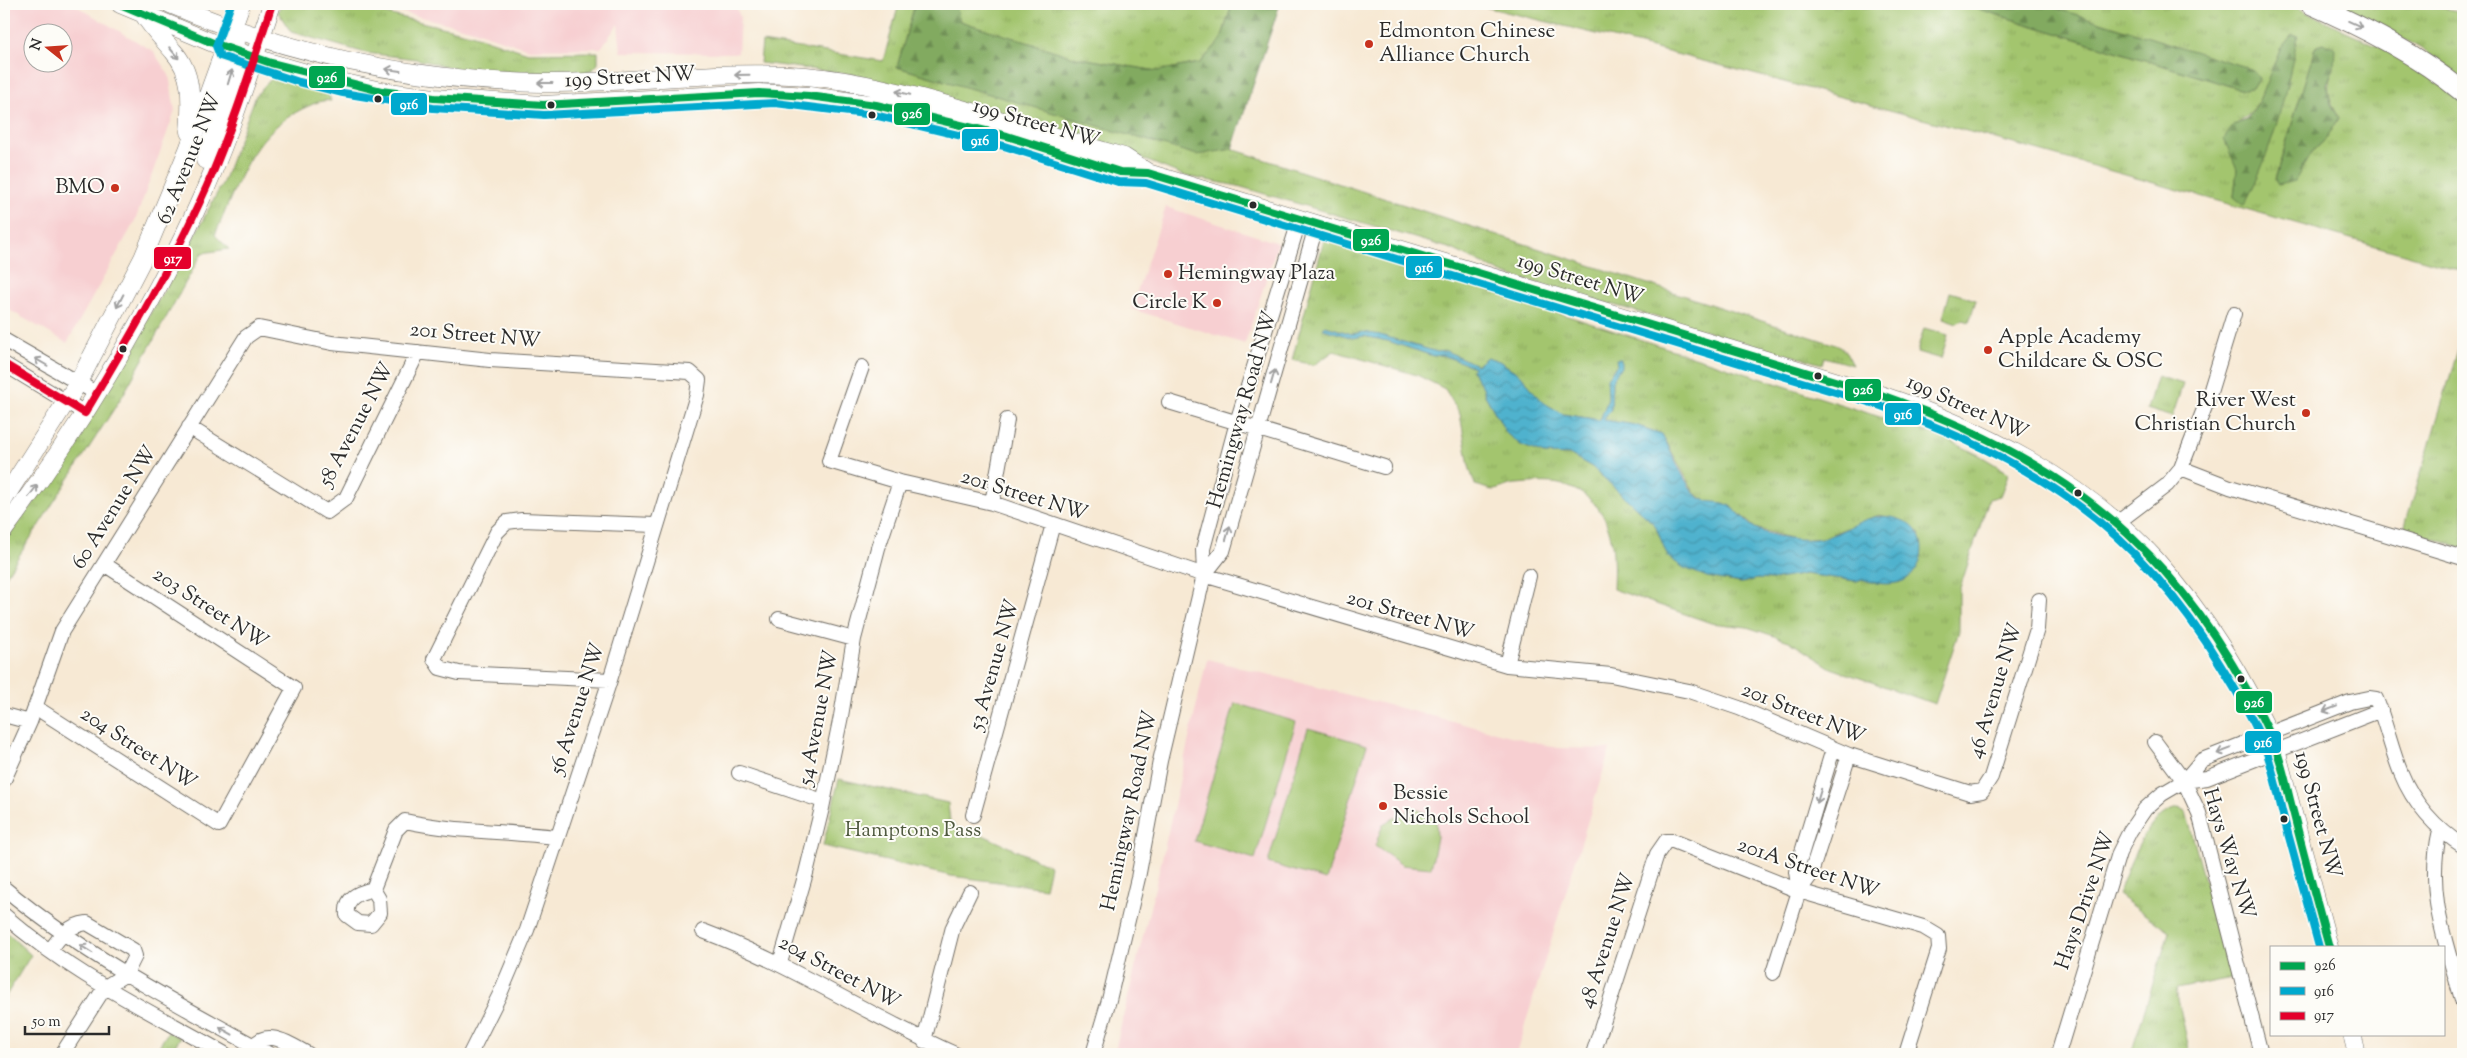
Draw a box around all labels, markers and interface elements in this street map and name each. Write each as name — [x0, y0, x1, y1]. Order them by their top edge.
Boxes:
place label: Edmonton Chinese Alliance Church — [1379, 17, 1555, 71]
one-way arrow — [2347, 19, 2362, 29]
north arrow — [22, 22, 72, 72]
text: N — [26, 37, 49, 53]
marker: Edmonton Chinese Alliance Church — [1363, 38, 1375, 50]
one-way arrow — [169, 46, 180, 59]
street label: 199 Street NW — [564, 60, 696, 96]
line badge: 926 — [308, 65, 346, 89]
one-way arrow — [385, 65, 401, 75]
one-way arrow — [226, 69, 236, 85]
text: 926 — [317, 69, 337, 89]
one-way arrow — [734, 70, 750, 79]
one-way arrow — [537, 78, 553, 88]
one-way arrow — [895, 88, 911, 97]
street label: 62 Avenue NW — [150, 89, 230, 229]
line badge: 916 — [390, 92, 428, 116]
street label: 199 Street NW — [969, 92, 1103, 156]
unlabelled marker — [373, 94, 383, 104]
text: 916 — [400, 96, 418, 116]
unlabelled marker — [546, 100, 556, 110]
line badge: 926 — [893, 102, 931, 126]
text: 926 — [902, 105, 922, 125]
unlabelled marker — [867, 110, 877, 120]
line badge: 916 — [961, 128, 999, 152]
text: 916 — [971, 132, 989, 152]
place label: BMO — [55, 173, 105, 203]
marker: BMO — [109, 182, 121, 194]
unlabelled marker — [1248, 200, 1258, 210]
line badge: 926 — [1352, 228, 1390, 252]
text: 926 — [1361, 232, 1381, 252]
line badge: 917 — [153, 246, 192, 270]
street label: 199 Street NW — [1513, 247, 1647, 313]
text: 917 — [164, 250, 183, 270]
line badge: 916 — [1405, 255, 1443, 279]
place label: Hemingway Plaza — [1178, 259, 1336, 289]
text: 916 — [1415, 259, 1433, 279]
marker: Hemingway Plaza — [1162, 268, 1174, 280]
place label: Circle K — [1132, 288, 1207, 318]
one-way arrow — [115, 293, 124, 308]
marker: Circle K — [1211, 297, 1223, 309]
street label: Hemingway Road NW — [1200, 308, 1286, 512]
street label: 201 Street NW — [408, 315, 542, 357]
place label: Apple Academy Childcare & OSC — [1998, 323, 2163, 377]
unlabelled marker — [118, 344, 128, 354]
marker: Apple Academy Childcare & OSC — [1982, 344, 1994, 356]
one-way arrow — [34, 356, 48, 366]
street label: 58 Avenue NW — [311, 358, 402, 493]
street label: 199 Street NW — [1901, 368, 2033, 448]
one-way arrow — [1269, 370, 1279, 386]
unlabelled marker — [1813, 371, 1823, 381]
line badge: 926 — [1844, 378, 1882, 402]
text: 926 — [1853, 381, 1873, 401]
place label: River West Christian Church — [2134, 386, 2296, 440]
line badge: 916 — [1884, 402, 1922, 426]
text: 916 — [1894, 406, 1912, 426]
marker: River West Christian Church — [2300, 407, 2312, 419]
street label: 60 Avenue NW — [65, 440, 165, 576]
street label: 201 Street NW — [957, 462, 1091, 530]
one-way arrow — [28, 484, 38, 498]
unlabelled marker — [2073, 488, 2083, 498]
one-way arrow — [1224, 526, 1233, 542]
street label: 203 Street NW — [146, 560, 274, 658]
street label: 201 Street NW — [1343, 584, 1477, 648]
street label: 53 Avenue NW — [962, 596, 1028, 735]
street label: 46 Avenue NW — [1961, 620, 2031, 762]
street label: 56 Avenue NW — [542, 639, 613, 780]
street label: 54 Avenue NW — [791, 648, 847, 789]
unlabelled marker — [2236, 674, 2246, 684]
street label: 201 Street NW — [1737, 676, 1869, 752]
line badge: 926 — [2235, 690, 2273, 714]
text: 926 — [2244, 694, 2264, 714]
street label: 204 Street NW — [74, 700, 202, 798]
one-way arrow — [2322, 705, 2338, 714]
street label: Hemingway Road NW — [1094, 708, 1166, 914]
line badge: 916 — [2244, 730, 2282, 754]
text: 916 — [2254, 734, 2272, 754]
one-way arrow — [2217, 747, 2232, 756]
street label: 199 Street NW — [2286, 748, 2348, 882]
place label: Bessie Nichols School — [1393, 779, 1530, 833]
street label: Hays Way NW — [2194, 785, 2262, 923]
one-way arrow — [1814, 788, 1824, 804]
marker: Bessie Nichols School — [1377, 800, 1389, 812]
unlabelled marker — [2279, 814, 2289, 824]
park label: Hamptons Pass — [845, 816, 981, 846]
street label: Hays Drive NW — [2048, 828, 2124, 974]
street label: 201A Street NW — [1733, 831, 1883, 907]
street label: 48 Avenue NW — [1572, 870, 1644, 1012]
street label: 204 Street NW — [773, 928, 905, 1018]
one-way arrow — [79, 944, 93, 954]
legend — [2270, 946, 2444, 1036]
text: 926 — [2314, 956, 2336, 977]
text: 916 — [2314, 982, 2334, 1003]
scale bar — [25, 1003, 109, 1035]
text: 917 — [2314, 1006, 2334, 1027]
text: 50 m — [31, 1012, 61, 1033]
one-way arrow — [219, 1026, 234, 1036]

